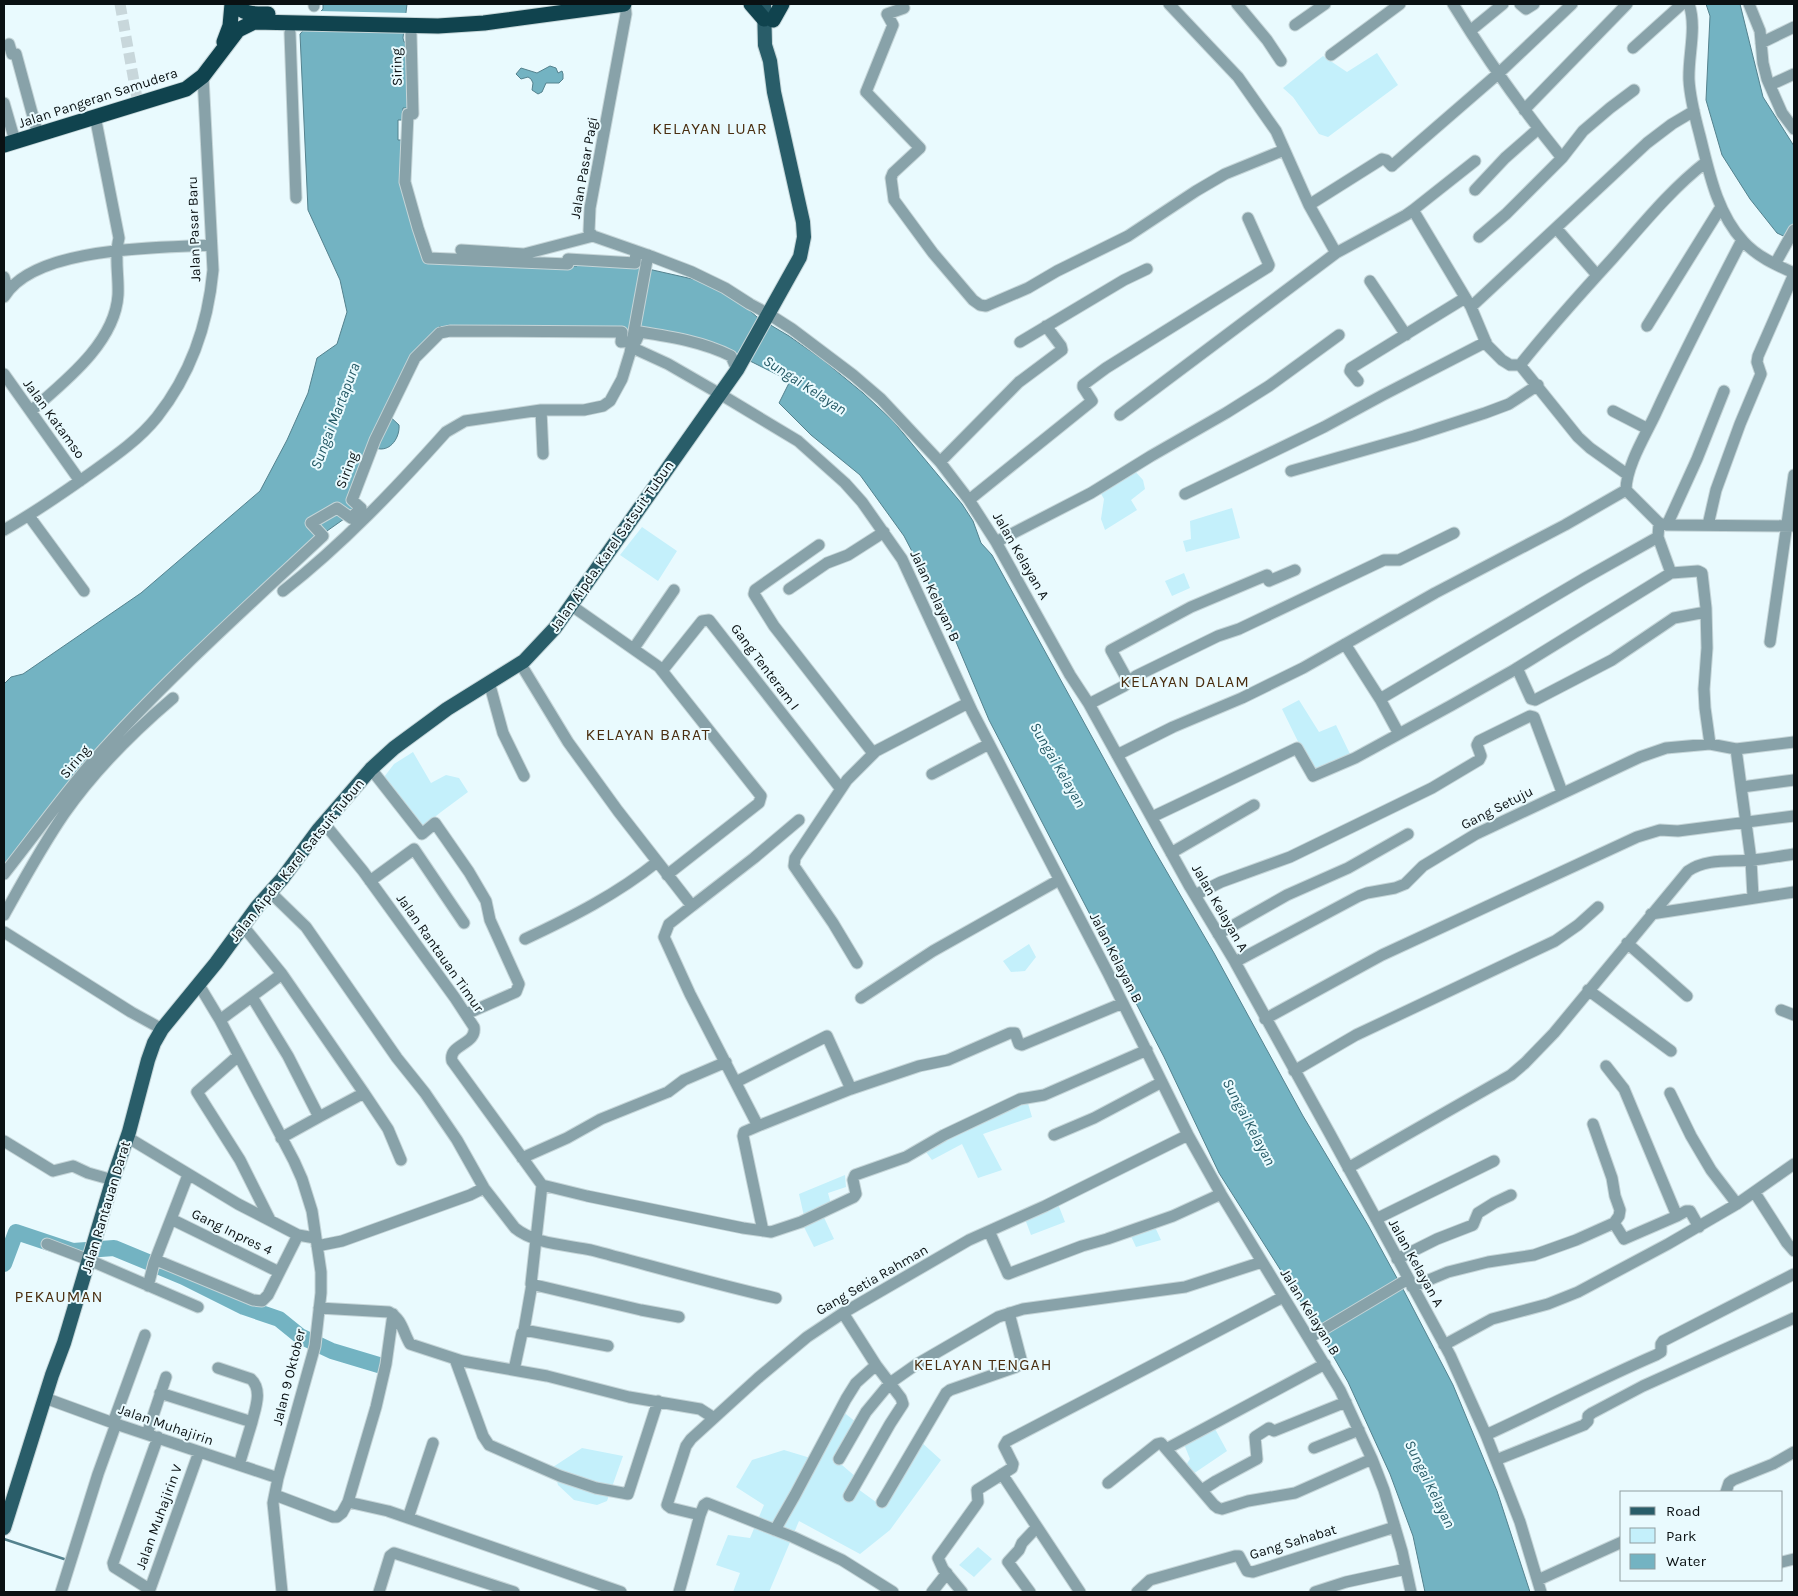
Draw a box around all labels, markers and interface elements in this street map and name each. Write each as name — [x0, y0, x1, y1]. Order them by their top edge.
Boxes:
street label: Siring — [388, 48, 406, 86]
street label: Jalan Pangeran Samudera — [16, 64, 180, 132]
street label: Jalan Pasar Pagi — [567, 116, 601, 220]
district label: KELAYAN LUAR — [652, 119, 768, 138]
street label: Jalan Pasar Baru — [184, 176, 204, 282]
water label: Sungai Kelayan — [760, 351, 850, 419]
water label: Sungai Martapura — [306, 360, 364, 472]
street label: Jalan Katamso — [19, 376, 89, 462]
street label: Siring — [332, 449, 362, 491]
street label: Jalan Aipda. Karel Satsuit Tubun — [546, 457, 678, 635]
street label: Jalan Kelayan A — [989, 509, 1053, 603]
street label: Jalan Kelayan B — [906, 548, 964, 644]
street label: Gang Tenteram I — [727, 621, 803, 713]
district label: KELAYAN DALAM — [1120, 672, 1250, 691]
water label: Sungai Kelayan — [1026, 719, 1090, 811]
district label: KELAYAN BARAT — [585, 725, 711, 744]
street label: Siring — [56, 742, 94, 782]
street label: Jalan Aipda. Karel Satsuit Tubun — [226, 775, 368, 945]
street label: Gang Setuju — [1458, 783, 1536, 833]
street label: Jalan Kelayan A — [1188, 861, 1252, 955]
street label: Jalan Rantauan Timur — [393, 891, 488, 1016]
street label: Jalan Kelayan B — [1086, 910, 1146, 1006]
water label: Sungai Kelayan — [1219, 1076, 1279, 1168]
street label: Jalan Rantauan Darat — [78, 1139, 134, 1275]
street label: Gang Inpres 4 — [189, 1205, 275, 1259]
street label: Jalan Kelayan A — [1385, 1216, 1447, 1310]
street label: Gang Setia Rahman — [813, 1241, 931, 1319]
street label: Jalan Kelayan B — [1277, 1266, 1343, 1358]
district label: PEKAUMAN — [15, 1287, 103, 1306]
street label: Jalan 9 Oktober — [269, 1326, 309, 1427]
district label: KELAYAN TENGAH — [914, 1355, 1052, 1374]
street label: Jalan Muhajirin — [116, 1401, 216, 1449]
water label: Sungai Kelayan — [1401, 1437, 1459, 1531]
street label: Jalan Muhajirin V — [132, 1462, 186, 1572]
legend — [1620, 1491, 1783, 1581]
text: Road — [1666, 1502, 1701, 1520]
street label: Gang Sahabat — [1247, 1521, 1339, 1563]
text: Park — [1666, 1527, 1696, 1545]
text: Water — [1666, 1552, 1707, 1570]

